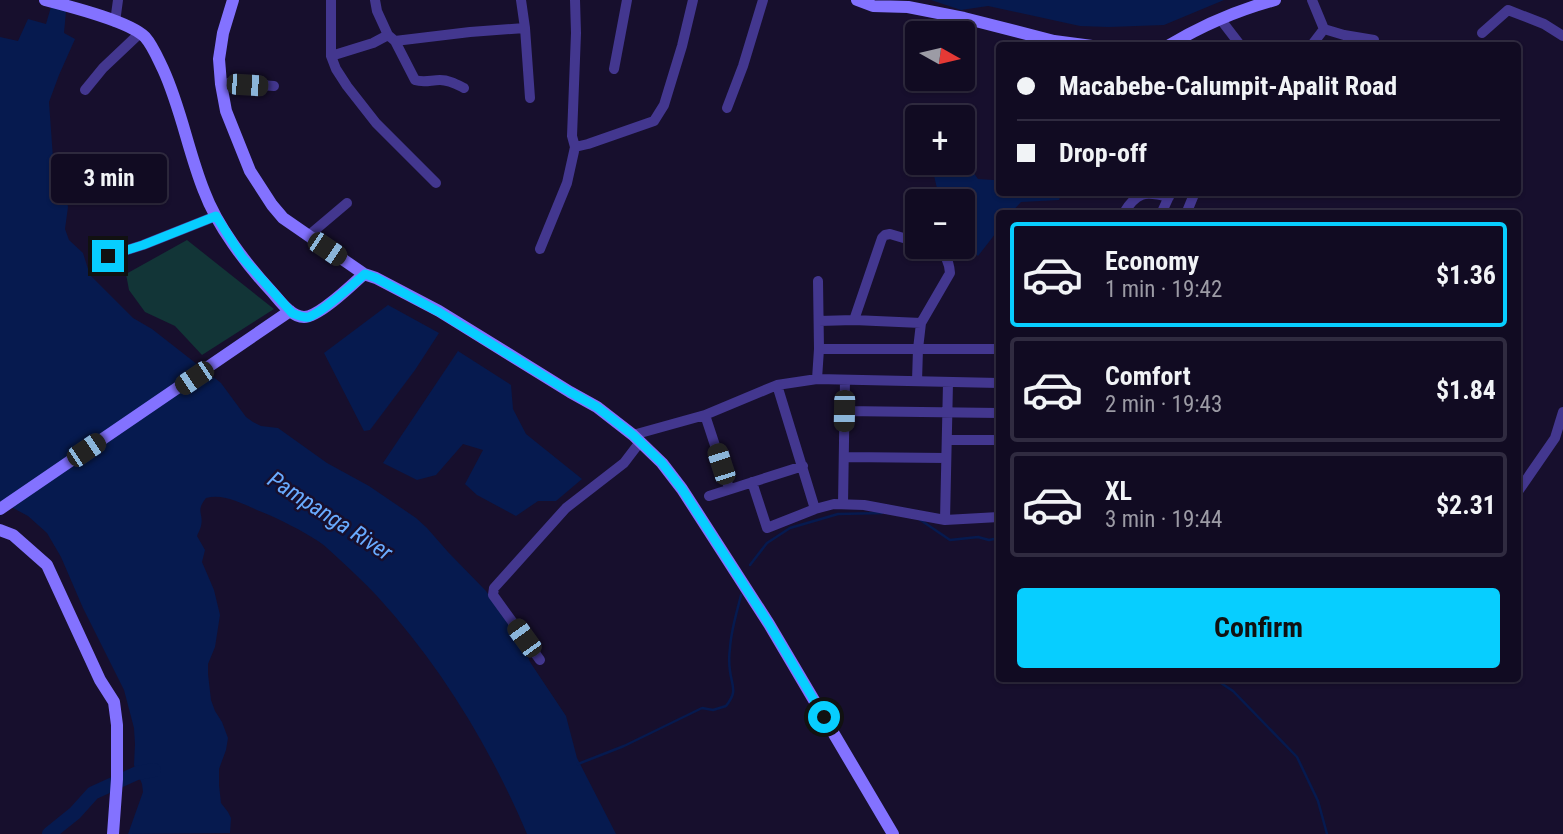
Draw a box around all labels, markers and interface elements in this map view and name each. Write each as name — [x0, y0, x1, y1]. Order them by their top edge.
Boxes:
north arrow — [905, 21, 975, 91]
map controls — [905, 21, 975, 259]
text: Macabebe-Calumpit-Apalit Road — [1059, 71, 1397, 101]
car — [226, 73, 269, 97]
button: + — [905, 105, 975, 175]
text: Drop-off — [1059, 138, 1147, 168]
callout: 3 min — [50, 154, 166, 204]
text: 3 min — [83, 165, 135, 192]
button: − — [905, 189, 975, 259]
car — [304, 229, 351, 269]
route end — [92, 240, 124, 272]
icon: car — [1021, 243, 1084, 306]
text: Economy — [1105, 246, 1199, 276]
text: $1.36 — [1436, 260, 1496, 290]
text: 1 min · 19:42 — [1105, 276, 1222, 303]
car — [171, 358, 218, 398]
icon: car — [1021, 358, 1084, 421]
text: Comfort — [1105, 361, 1191, 391]
text: $1.84 — [1436, 375, 1496, 405]
car — [834, 390, 855, 432]
text: 2 min · 19:43 — [1105, 391, 1222, 418]
car — [63, 430, 110, 470]
car — [705, 441, 738, 487]
water label: Pampanga River — [263, 466, 398, 567]
icon: car — [1021, 473, 1084, 536]
text: XL — [1105, 476, 1132, 506]
text: $2.31 — [1436, 490, 1496, 520]
text: 3 min · 19:44 — [1105, 506, 1222, 533]
button: Confirm — [1017, 588, 1500, 668]
car — [504, 615, 545, 661]
route start — [808, 701, 840, 733]

